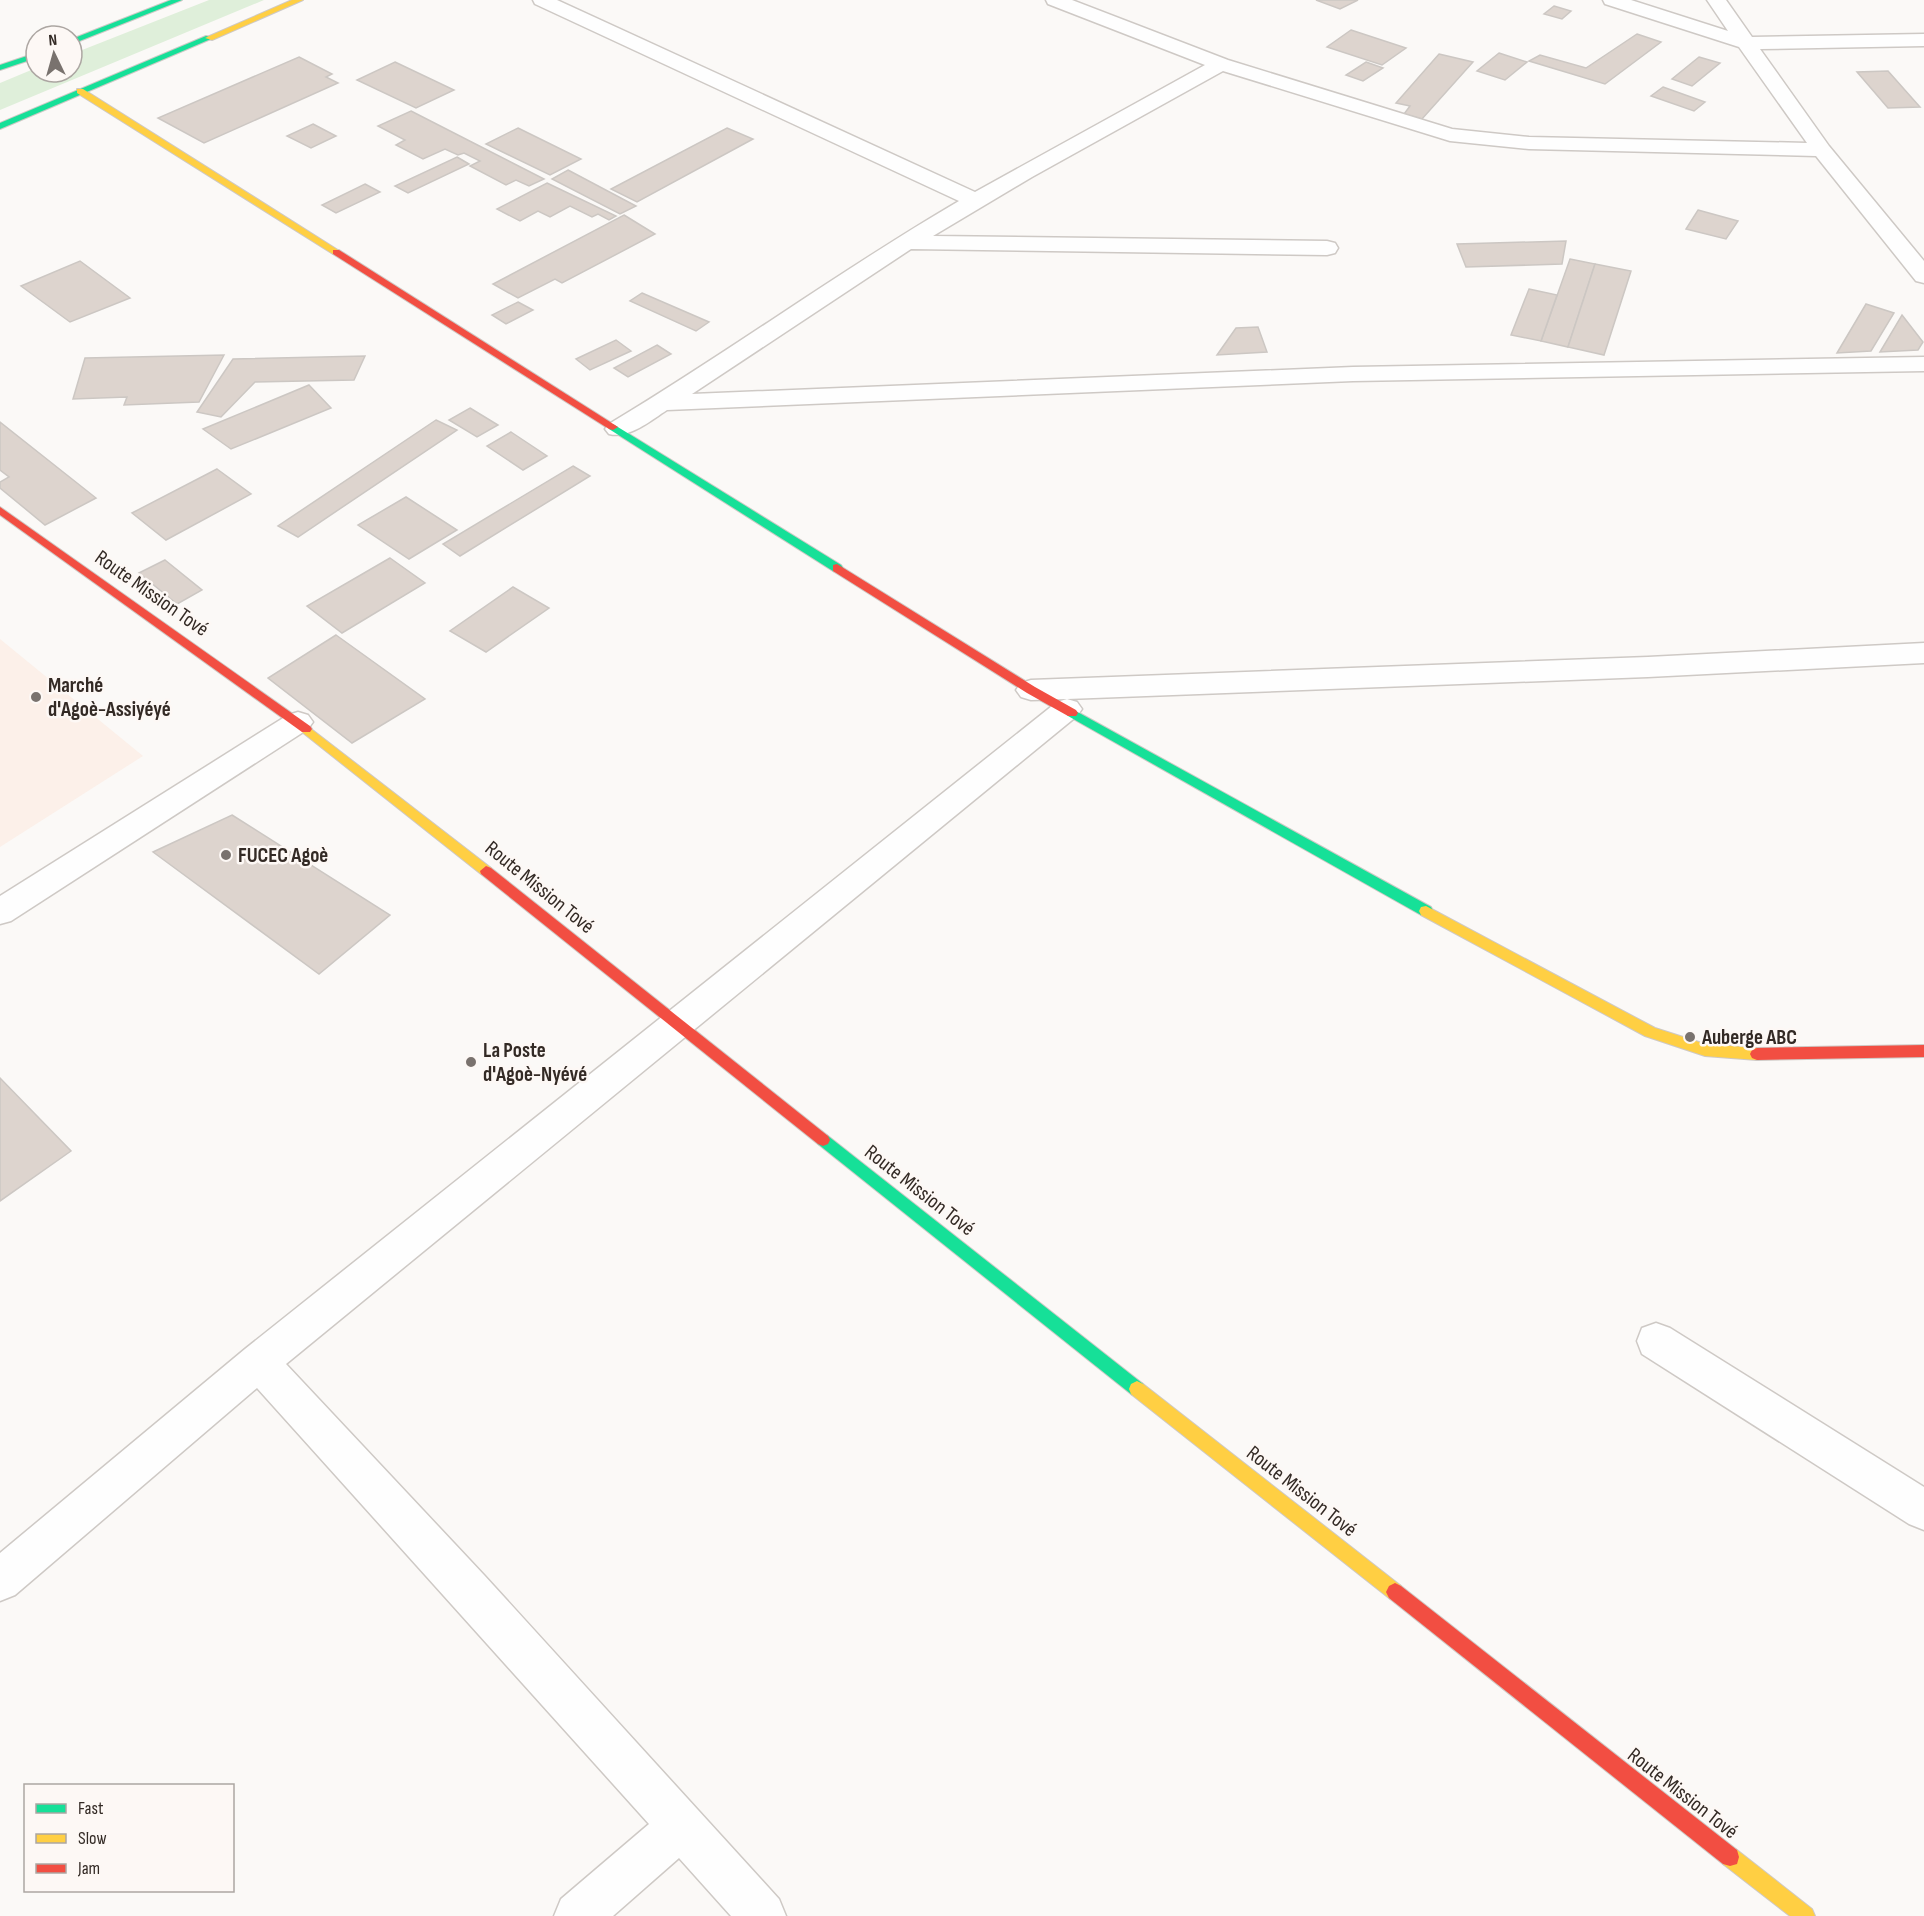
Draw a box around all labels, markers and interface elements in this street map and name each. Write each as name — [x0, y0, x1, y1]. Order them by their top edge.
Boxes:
north arrow — [24, 24, 84, 84]
text: N — [48, 31, 58, 50]
street label: Route Mission Tové — [90, 545, 213, 642]
place label: Marché d'Agoè-Assiyéyé — [48, 673, 171, 722]
marker: Marché d'Agoè-Assiyéyé — [29, 690, 43, 704]
street label: Route Mission Tové — [480, 836, 599, 939]
place label: FUCEC Agoè — [238, 843, 328, 868]
marker: FUCEC Agoè — [219, 848, 233, 862]
place label: Auberge ABC — [1701, 1025, 1797, 1050]
marker: Auberge ABC — [1683, 1030, 1697, 1044]
place label: La Poste d'Agoè-Nyévé — [483, 1038, 587, 1087]
marker: La Poste d'Agoè-Nyévé — [464, 1055, 478, 1069]
street label: Route Mission Tové — [860, 1140, 980, 1241]
street label: Route Mission Tové — [1242, 1441, 1362, 1542]
street label: Route Mission Tové — [1623, 1743, 1743, 1844]
legend — [24, 1784, 234, 1892]
text: Fast — [78, 1798, 104, 1819]
text: Slow — [78, 1828, 107, 1849]
text: Jam — [77, 1858, 100, 1879]

